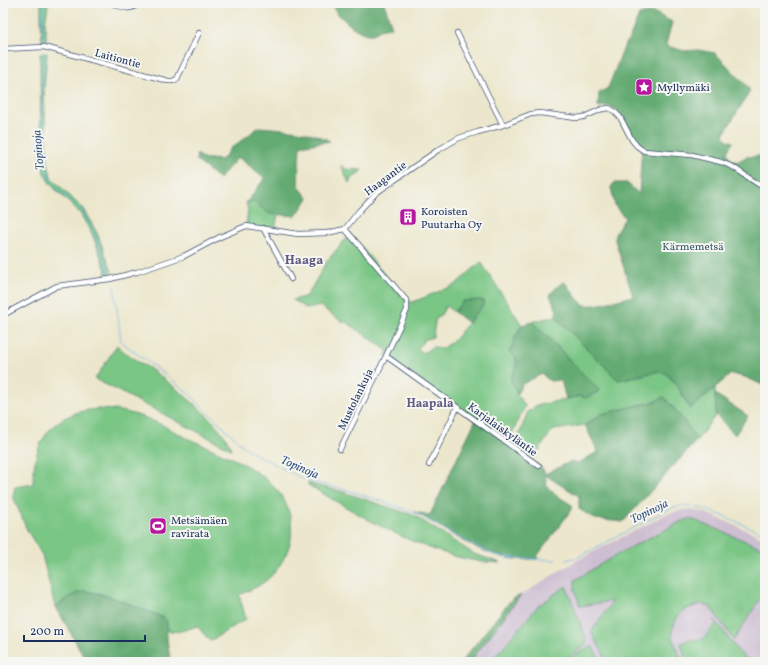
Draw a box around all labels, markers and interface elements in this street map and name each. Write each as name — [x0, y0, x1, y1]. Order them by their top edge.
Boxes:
street label: Laitiontie — [93, 46, 142, 73]
place icon: Myllymäki — [634, 77, 654, 97]
place label: Myllymäki — [657, 81, 710, 96]
water label: Topinoja — [29, 129, 49, 171]
street label: Haagantie — [362, 158, 410, 200]
place label: Koroisten Puutarha Oy — [421, 205, 482, 233]
building icon: Koroisten Puutarha Oy — [398, 207, 418, 227]
park label: Kärmemetsä — [662, 240, 724, 255]
district label: Haaga — [285, 252, 323, 270]
street label: Mustolankuja — [335, 366, 378, 433]
district label: Haapala — [406, 396, 454, 412]
street label: Karjalaiskyläntie — [464, 400, 540, 461]
water label: Topinoja — [278, 452, 321, 484]
water label: Topinoja — [628, 496, 671, 528]
place label: Metsämäen ravirata — [171, 514, 228, 542]
sports icon: Metsämäen ravirata — [148, 516, 168, 536]
scale bar — [24, 617, 145, 643]
text: 200 m — [30, 624, 64, 640]

